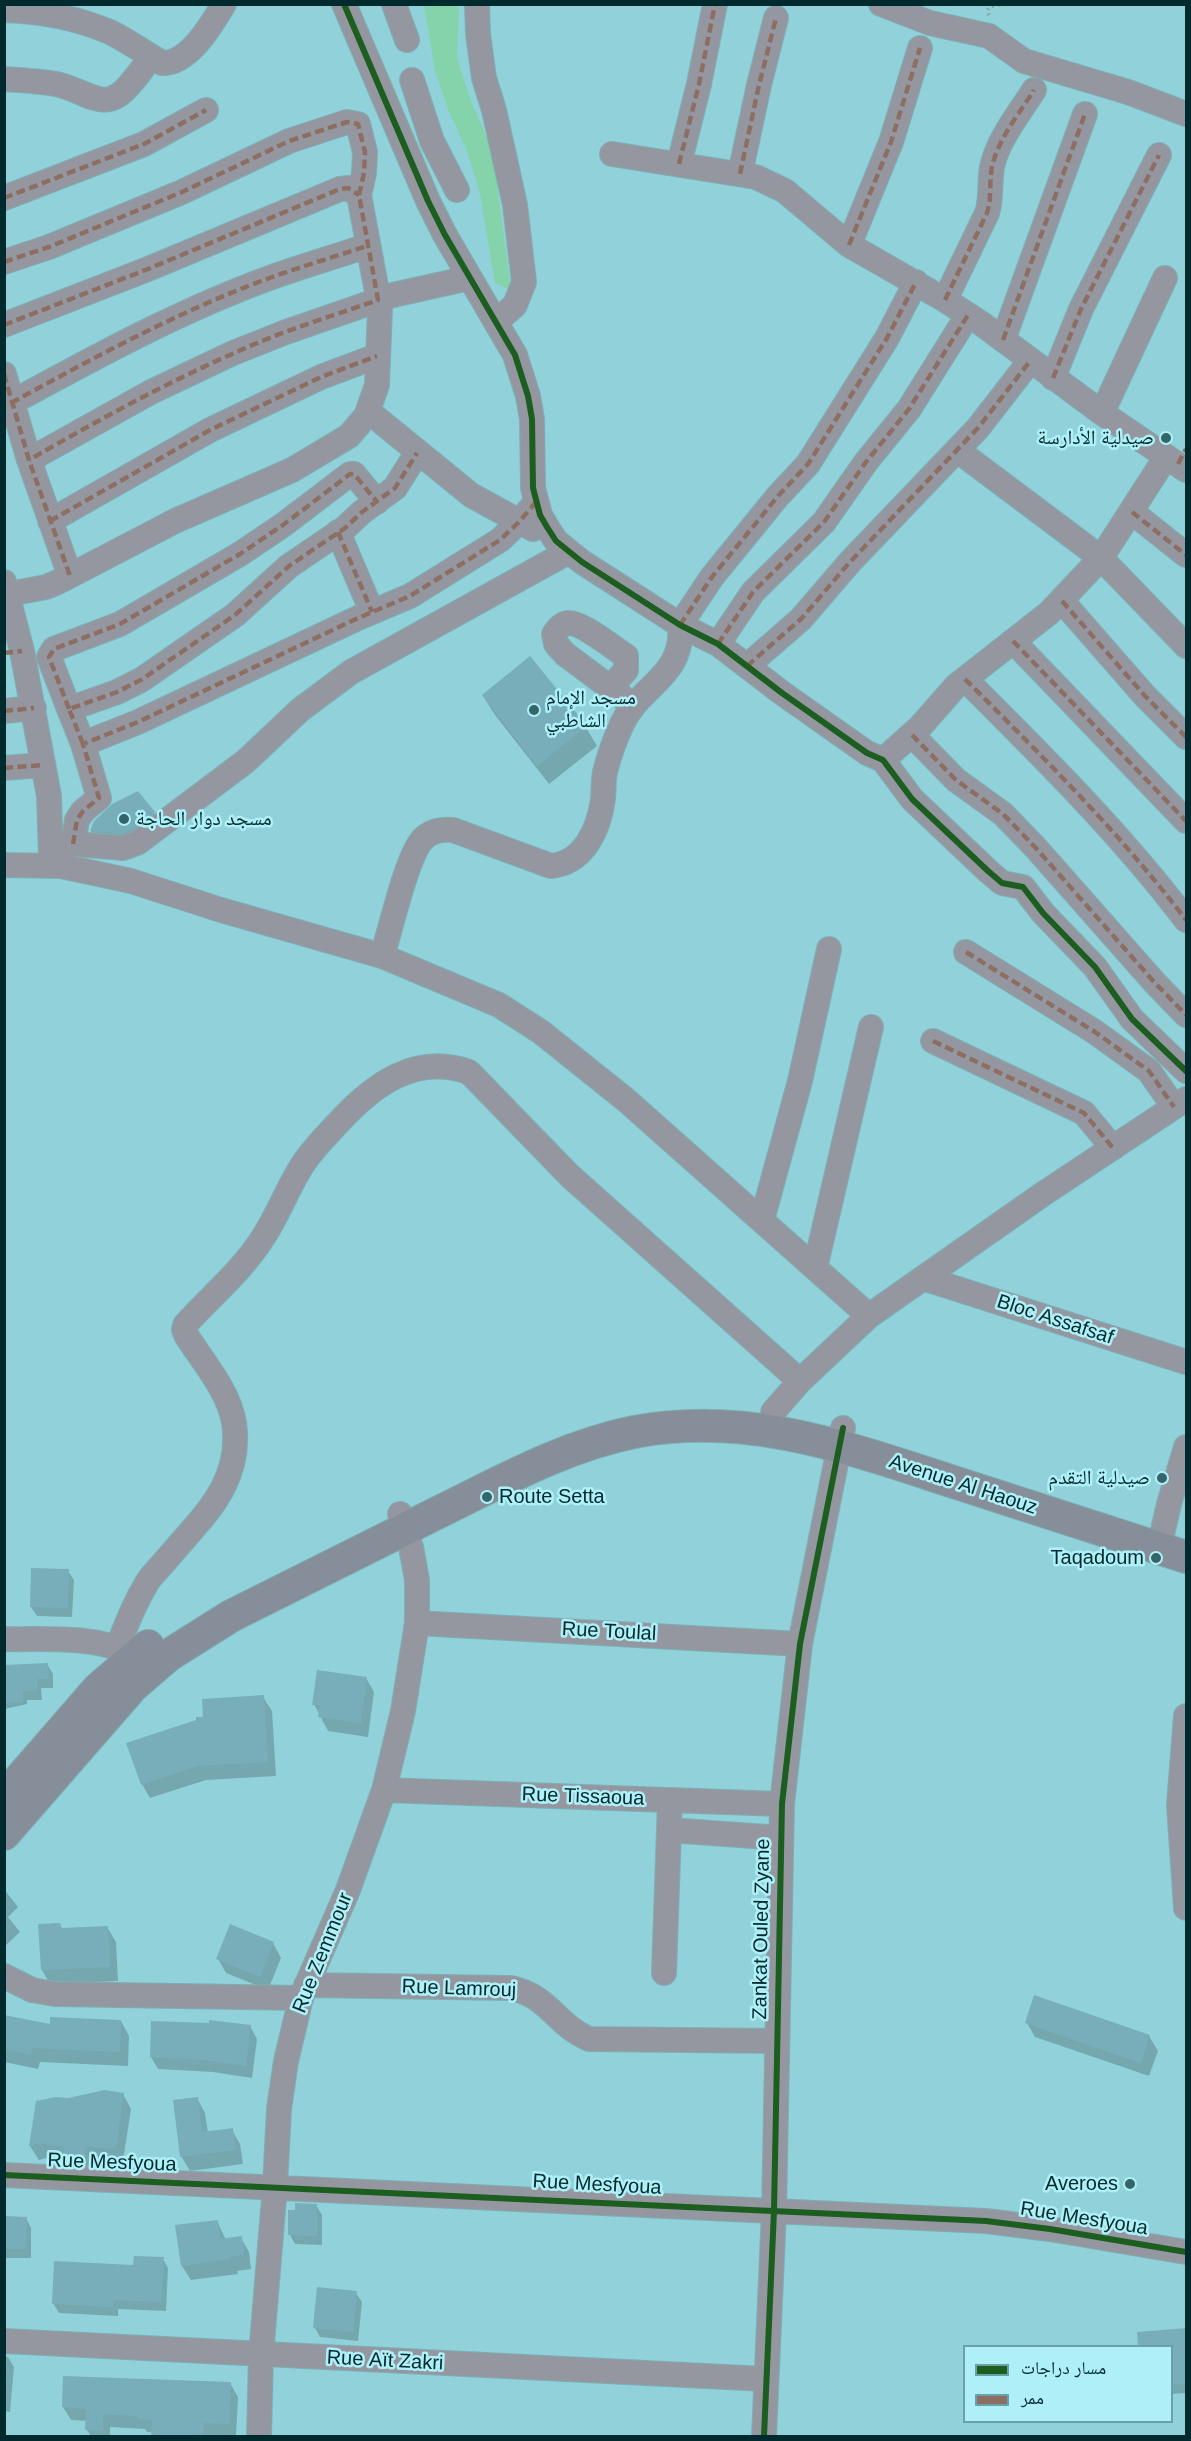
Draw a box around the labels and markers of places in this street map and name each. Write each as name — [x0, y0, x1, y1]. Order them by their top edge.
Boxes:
place label: صيدلية الأدارسة — [1037, 426, 1154, 450]
marker: صيدلية الأدارسة — [1159, 431, 1173, 445]
place label: مسجد الإمام الشاطبي — [546, 686, 636, 733]
marker: مسجد الإمام الشاطبي — [527, 703, 541, 717]
place label: مسجد دوار الحاجة — [136, 807, 272, 831]
marker: مسجد دوار الحاجة — [117, 812, 131, 826]
place label: صيدلية التقدم — [1048, 1466, 1150, 1490]
marker: صيدلية التقدم — [1155, 1471, 1169, 1485]
place label: Route Setta — [499, 1485, 605, 1509]
marker: Route Setta — [480, 1490, 494, 1504]
place label: Taqadoum — [1051, 1546, 1144, 1570]
marker: Taqadoum — [1149, 1551, 1163, 1565]
place label: Averoes — [1045, 2172, 1118, 2196]
marker: Averoes — [1123, 2177, 1137, 2191]

